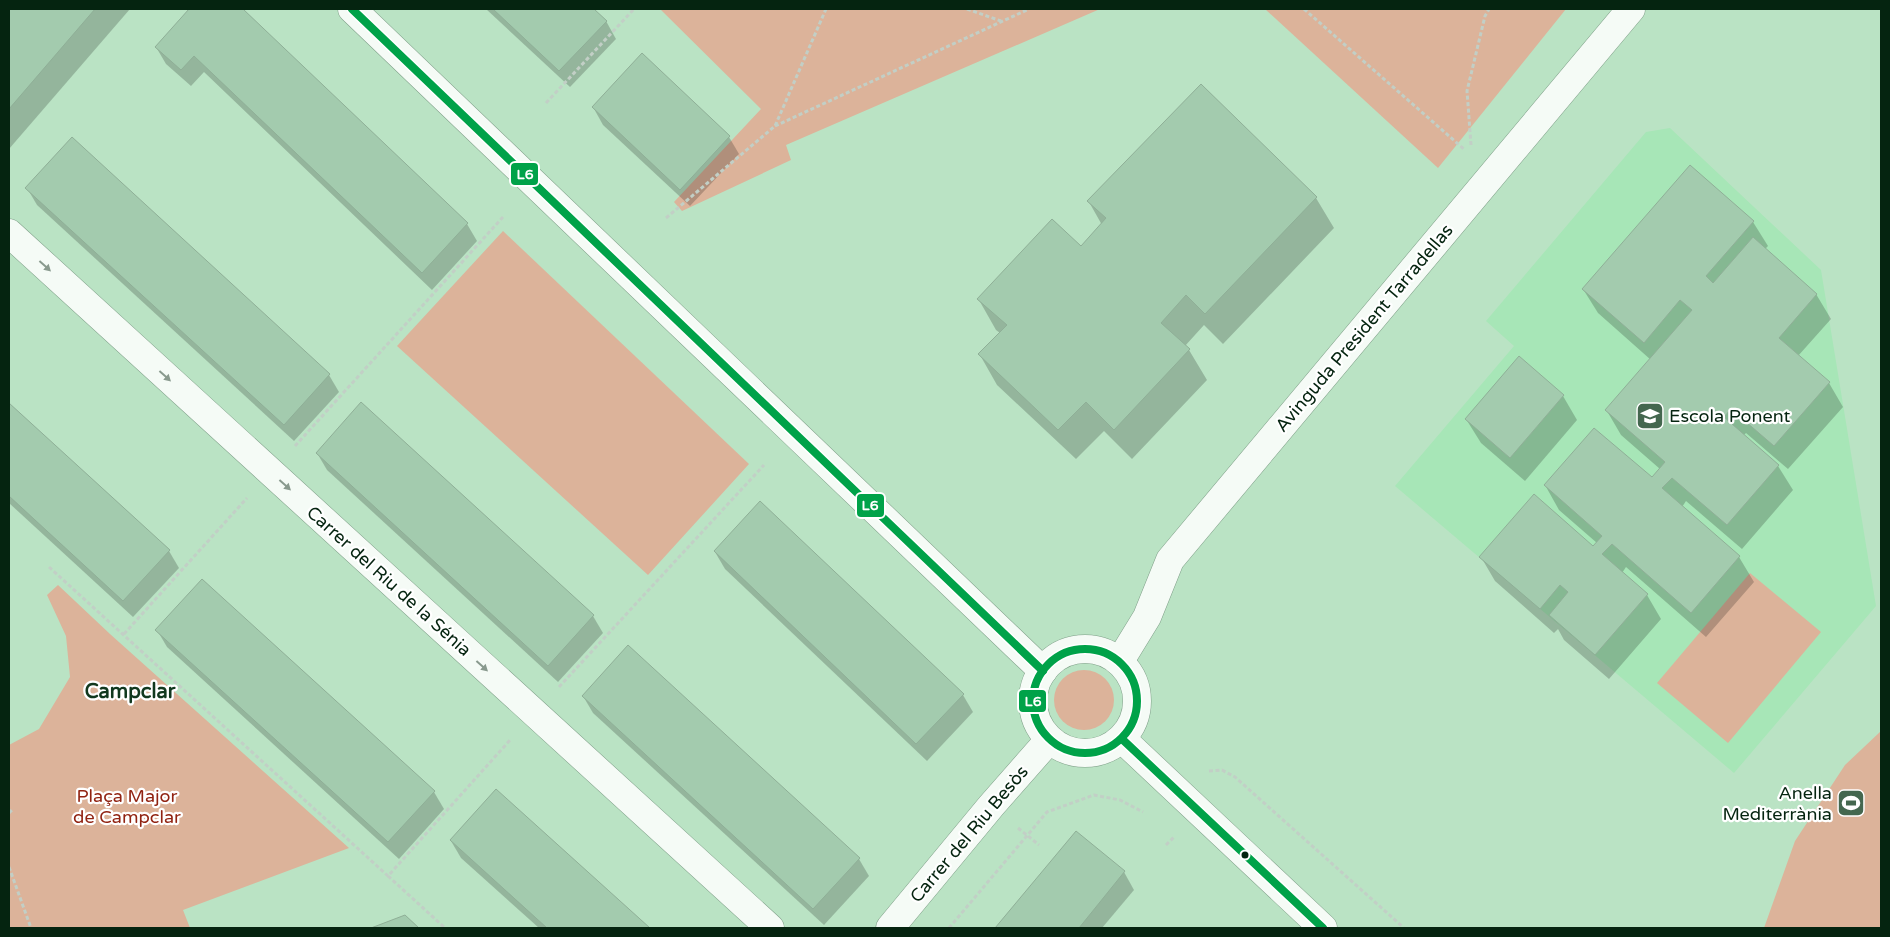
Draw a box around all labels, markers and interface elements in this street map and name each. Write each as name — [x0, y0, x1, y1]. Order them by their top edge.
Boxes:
line badge: L6 — [510, 162, 539, 186]
text: L6 — [517, 166, 534, 183]
street label: Avinguda President Tarradellas — [1270, 220, 1458, 436]
one-way arrow — [38, 260, 50, 272]
one-way arrow — [158, 370, 170, 382]
school or university icon: Escola Ponent — [1635, 401, 1665, 431]
place label: Escola Ponent — [1669, 405, 1790, 427]
one-way arrow — [278, 479, 290, 491]
line badge: L6 — [856, 493, 885, 518]
text: L6 — [862, 497, 879, 514]
street label: Carrer del Riu de la Sénia — [302, 501, 476, 661]
one-way arrow — [476, 660, 488, 672]
district label: Campclar — [85, 680, 176, 704]
line badge: L6 — [1018, 689, 1047, 713]
text: L6 — [1025, 693, 1042, 710]
street label: Carrer del Riu Besòs — [905, 761, 1033, 907]
place label: Anella Mediterrània — [1722, 782, 1832, 825]
park label: Plaça Major de Campclar — [73, 785, 181, 828]
sports icon: Anella Mediterrània — [1836, 788, 1866, 818]
unlabelled marker — [1240, 850, 1250, 860]

